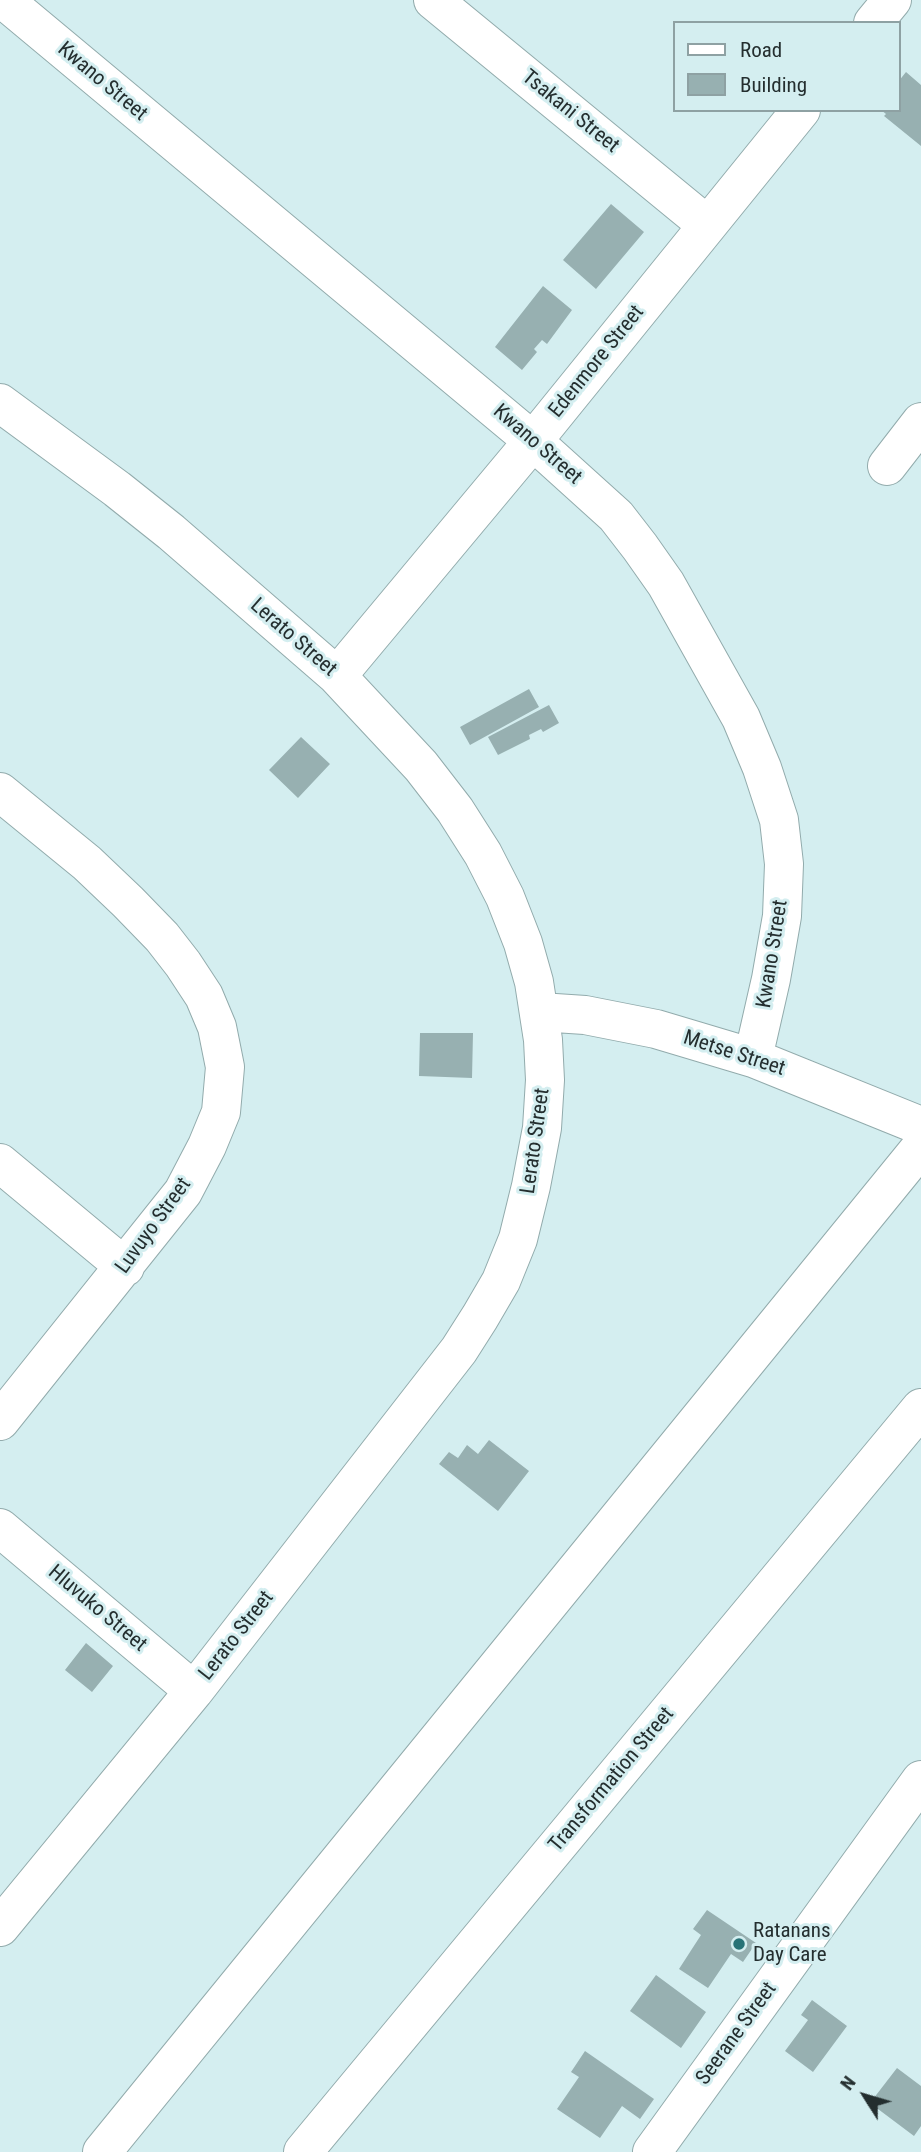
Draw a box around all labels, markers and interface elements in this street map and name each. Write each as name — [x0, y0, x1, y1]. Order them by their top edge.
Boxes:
legend — [673, 21, 900, 112]
street label: Kwano Street — [52, 37, 152, 127]
text: Road — [740, 38, 782, 62]
street label: Tsakani Street — [516, 65, 624, 159]
text: Building — [740, 73, 807, 97]
street label: Edenmore Street — [544, 301, 650, 423]
street label: Kwano Street — [488, 400, 586, 490]
street label: Lerato Street — [245, 594, 341, 682]
street label: Kwano Street — [752, 898, 794, 1010]
street label: Metse Street — [680, 1026, 788, 1082]
street label: Lerato Street — [516, 1087, 556, 1195]
street label: Luvuyo Street — [111, 1173, 197, 1279]
street label: Hluvuko Street — [42, 1560, 152, 1658]
street label: Lerato Street — [194, 1586, 280, 1686]
street label: Transformation Street — [544, 1703, 680, 1857]
place label: Ratanans Day Care — [753, 1919, 830, 1969]
marker: Ratanans Day Care — [731, 1936, 747, 1952]
street label: Seerane Street — [691, 1978, 783, 2090]
north arrow — [830, 2061, 900, 2131]
text: N — [835, 2071, 861, 2095]

